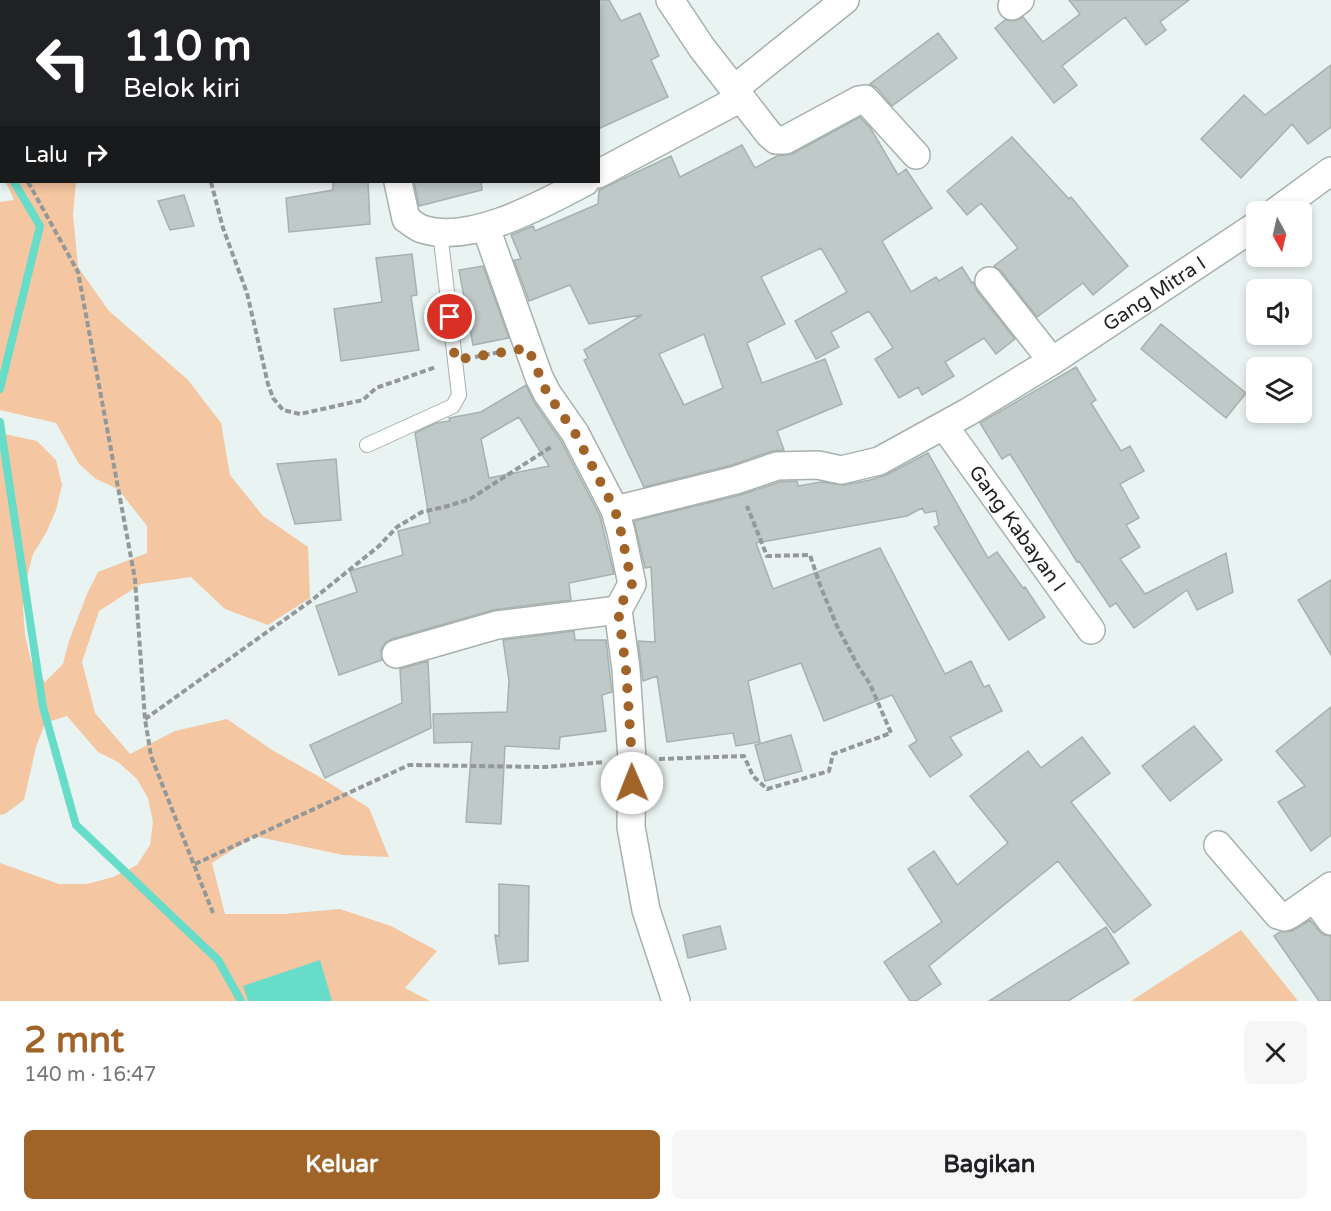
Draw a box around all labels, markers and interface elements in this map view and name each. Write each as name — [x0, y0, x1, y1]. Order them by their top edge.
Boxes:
text: 110 m — [123, 21, 252, 72]
icon: left — [24, 24, 102, 102]
text: Belok kiri — [123, 72, 240, 105]
icon: right — [80, 138, 113, 171]
text: Lalu — [24, 142, 68, 168]
north arrow — [1246, 201, 1312, 267]
map controls — [1246, 201, 1312, 423]
street label: Gang Mitra I — [1099, 251, 1210, 337]
button: sound — [1246, 279, 1312, 345]
pin — [424, 291, 475, 342]
icon: arrive — [433, 300, 466, 333]
button: layers — [1246, 357, 1312, 423]
street label: Gang Kabayan I — [963, 461, 1070, 597]
position arrow — [600, 751, 664, 815]
text: 2 mnt — [24, 1019, 124, 1062]
button: close — [1244, 1021, 1307, 1084]
text: 140 m · 16:47 — [24, 1063, 156, 1087]
button: Keluar — [24, 1130, 660, 1199]
button: Bagikan — [672, 1130, 1307, 1199]

